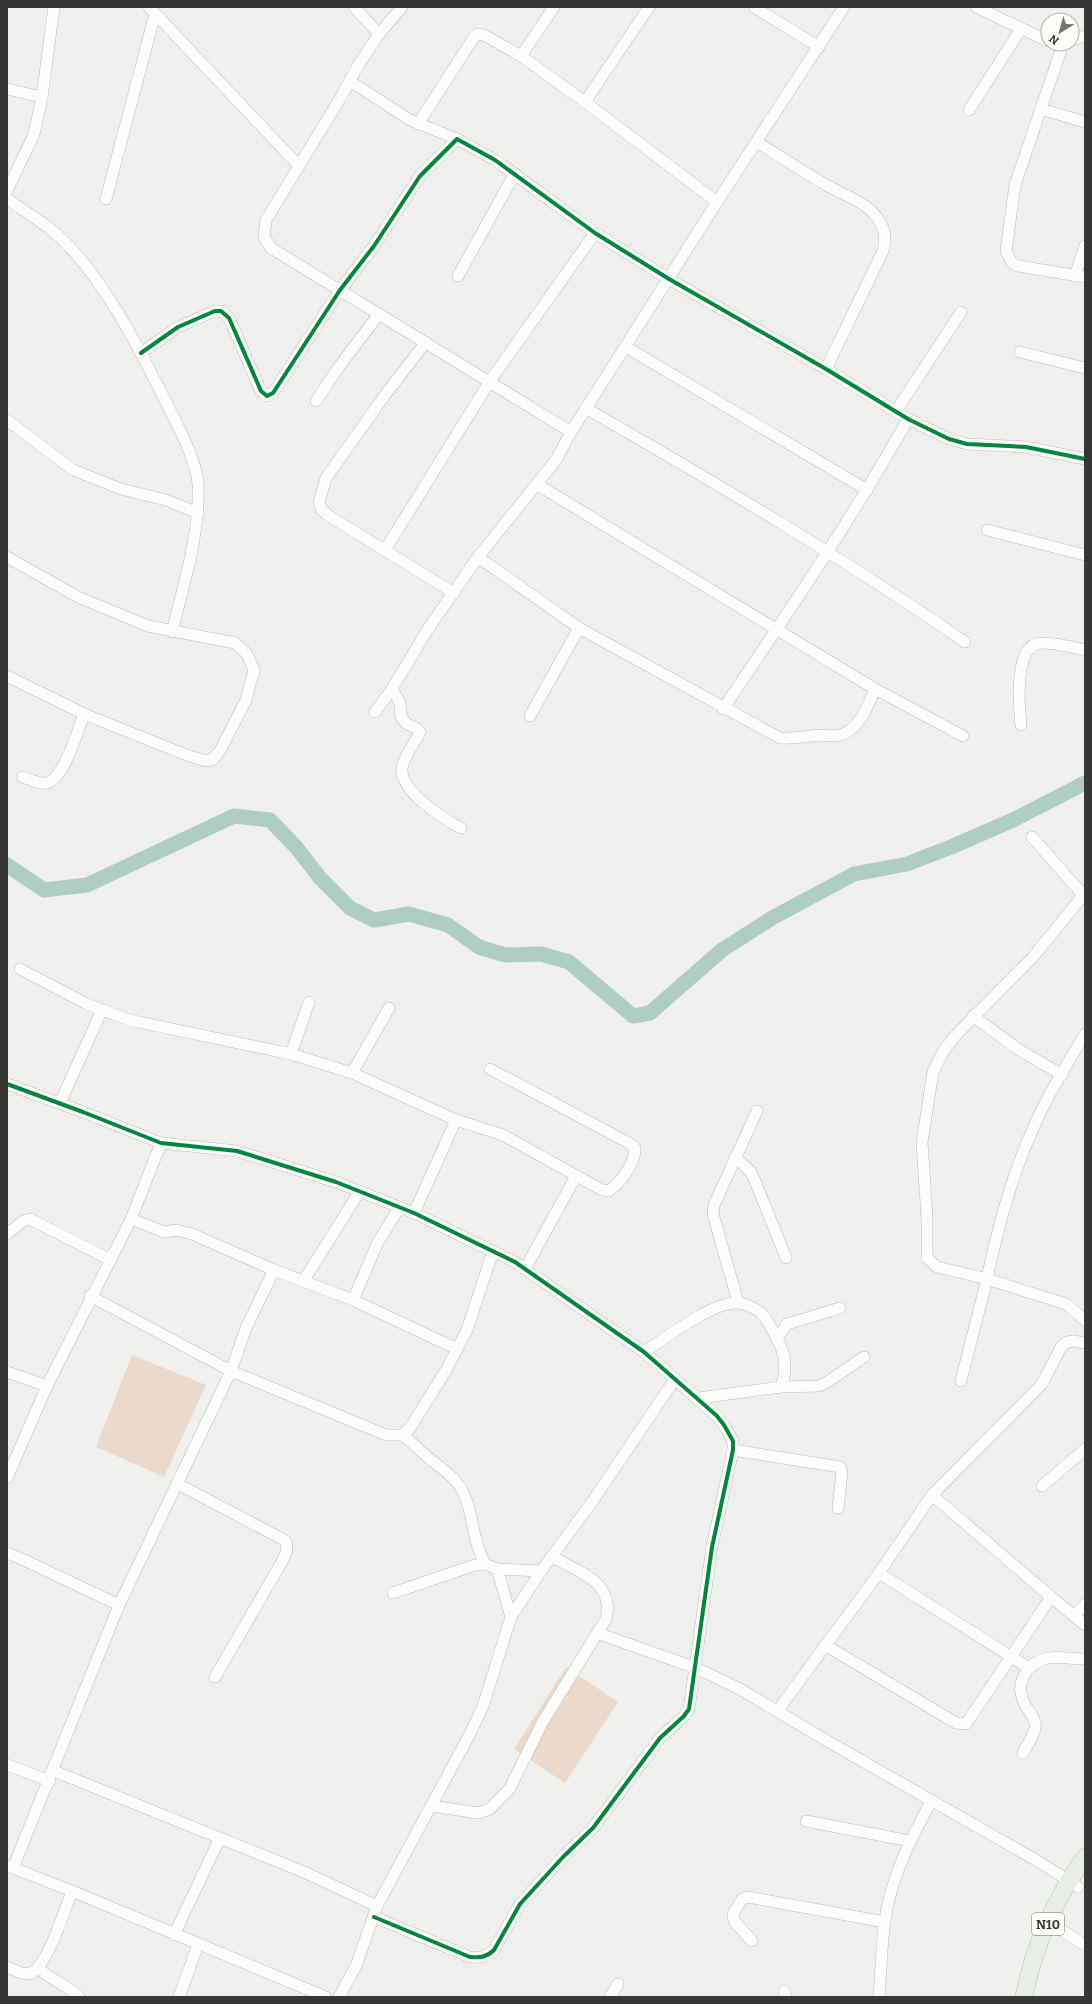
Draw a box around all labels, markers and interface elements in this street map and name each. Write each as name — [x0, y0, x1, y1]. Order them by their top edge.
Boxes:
north arrow — [1040, 12, 1080, 52]
text: N — [1047, 32, 1062, 47]
road number: N10 — [1032, 1913, 1064, 1935]

